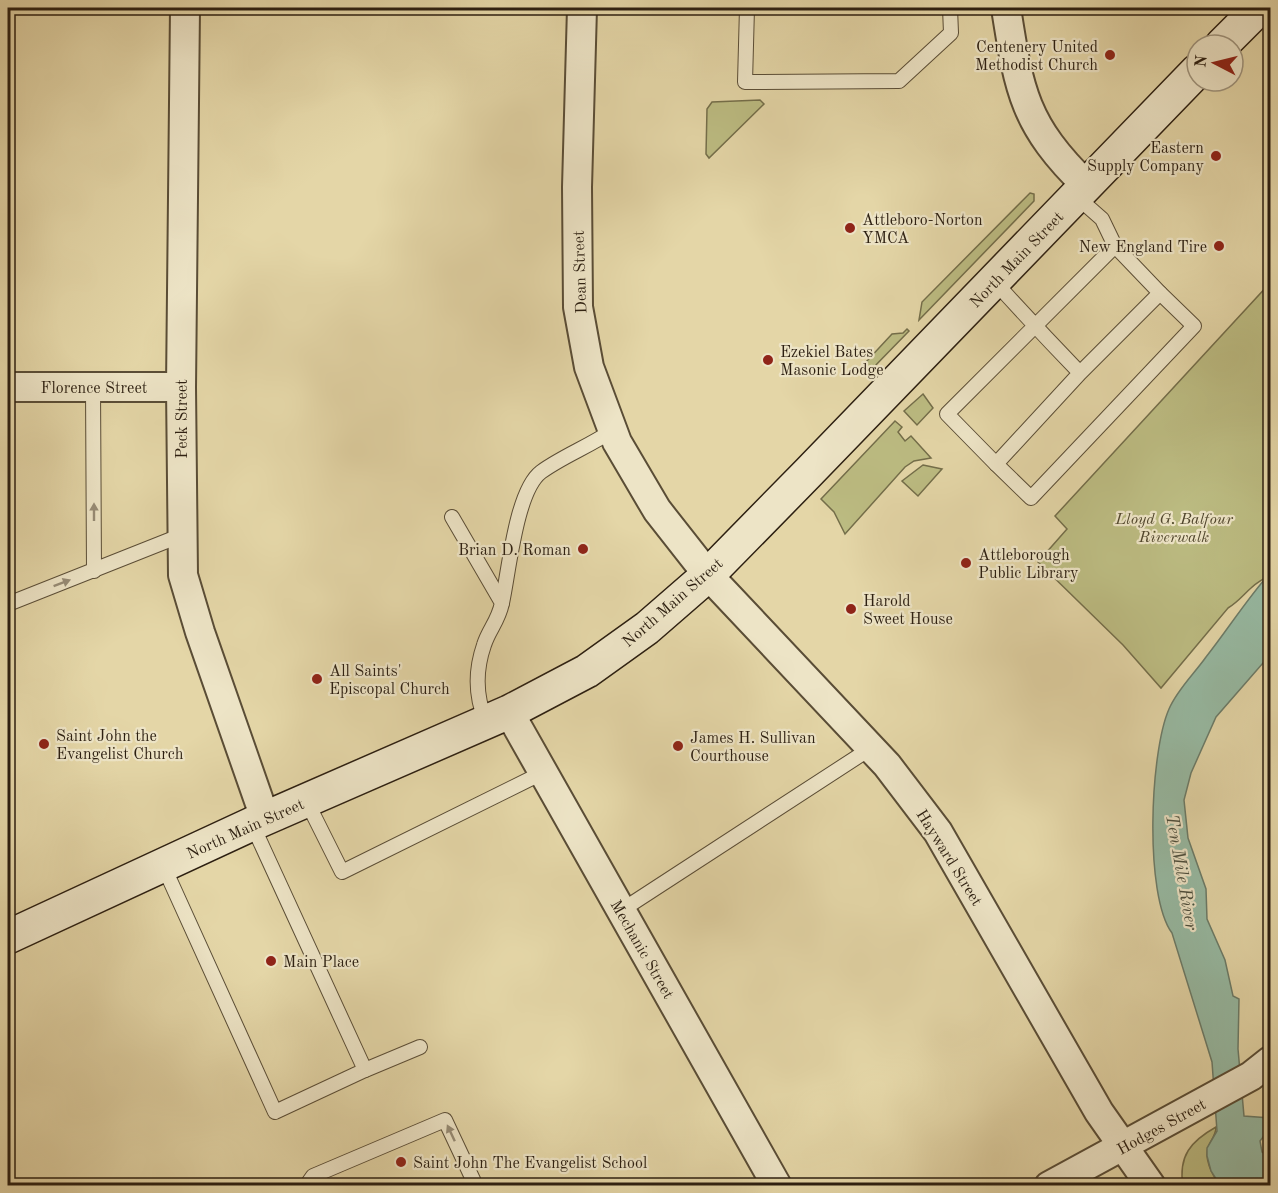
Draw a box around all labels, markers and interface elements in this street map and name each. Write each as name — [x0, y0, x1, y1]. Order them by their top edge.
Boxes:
north arrow — [1185, 33, 1245, 93]
place label: Centenery United Methodist Church — [975, 40, 1098, 74]
marker: Centenery United Methodist Church — [1103, 48, 1117, 62]
text: N — [1193, 54, 1211, 68]
place label: Eastern Supply Company — [1087, 141, 1205, 175]
marker: Eastern Supply Company — [1209, 149, 1223, 163]
street label: North Main Street — [968, 209, 1067, 312]
place label: Attleboro-Norton YMCA — [862, 213, 983, 247]
marker: Attleboro-Norton YMCA — [843, 221, 857, 235]
street label: Dean Street — [572, 230, 590, 314]
marker: New England Tire — [1212, 239, 1226, 253]
place label: New England Tire — [1079, 240, 1207, 256]
place label: Ezekiel Bates Masonic Lodge — [780, 345, 884, 379]
marker: Ezekiel Bates Masonic Lodge — [761, 353, 775, 367]
street label: Peck Street — [175, 379, 191, 459]
street label: Florence Street — [41, 381, 148, 397]
one-way arrow — [89, 503, 99, 522]
park label: Lloyd G. Balfour Riverwalk — [1114, 512, 1234, 546]
marker: Brian D. Roman — [576, 542, 590, 556]
place label: Brian D. Roman — [458, 543, 571, 559]
place label: Attleborough Public Library — [978, 548, 1079, 582]
street label: North Main Street — [620, 556, 727, 651]
marker: Attleborough Public Library — [959, 556, 973, 570]
one-way arrow — [53, 578, 71, 587]
place label: Harold Sweet House — [863, 594, 953, 628]
marker: Harold Sweet House — [844, 602, 858, 616]
place label: All Saints' Episcopal Church — [329, 664, 450, 698]
marker: All Saints' Episcopal Church — [310, 672, 324, 686]
place label: Saint John the Evangelist Church — [56, 729, 184, 763]
place label: James H. Sullivan Courthouse — [690, 731, 816, 765]
marker: Saint John the Evangelist Church — [37, 737, 51, 751]
marker: James H. Sullivan Courthouse — [671, 739, 685, 753]
street label: North Main Street — [185, 797, 307, 863]
street label: Hayward Street — [912, 807, 985, 909]
water label: Ten Mile River — [1162, 813, 1200, 933]
street label: Mechanic Street — [607, 898, 676, 1002]
marker: Main Place — [264, 954, 278, 968]
place label: Main Place — [283, 955, 359, 971]
street label: Hodges Street — [1115, 1097, 1209, 1159]
one-way arrow — [446, 1124, 455, 1141]
marker: Saint John The Evangelist School — [394, 1155, 408, 1169]
place label: Saint John The Evangelist School — [413, 1156, 647, 1172]

